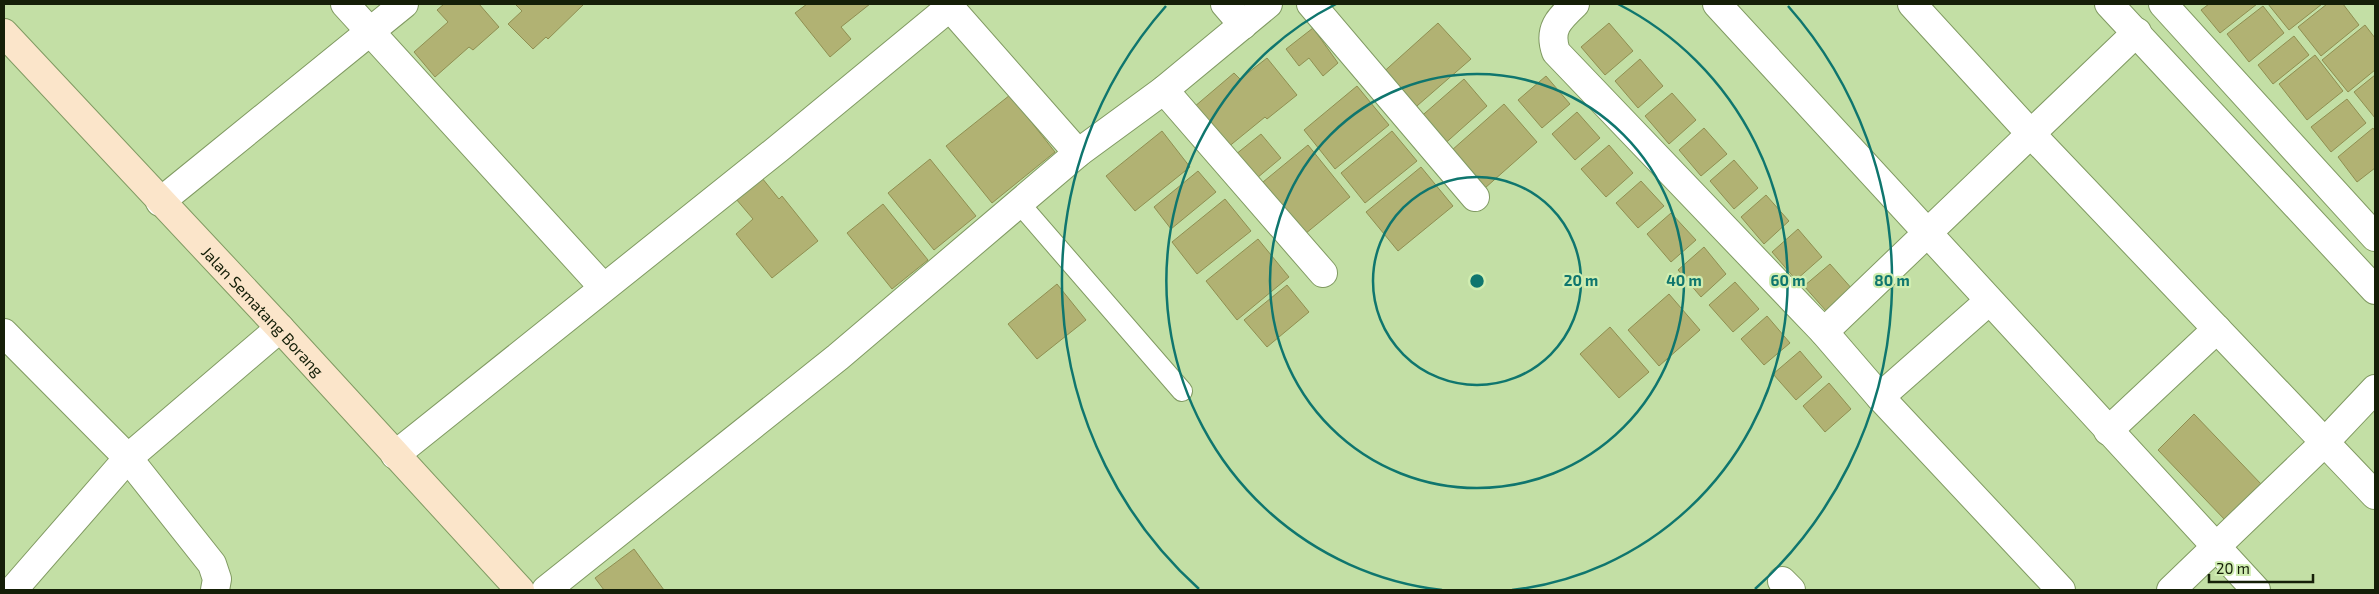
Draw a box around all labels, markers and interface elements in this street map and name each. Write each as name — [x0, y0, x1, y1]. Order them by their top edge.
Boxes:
street label: Jalan Sematang Borang — [199, 242, 328, 380]
text: 20 m — [1564, 271, 1598, 289]
text: 40 m — [1666, 271, 1702, 289]
text: 60 m — [1771, 271, 1805, 289]
text: 80 m — [1874, 271, 1910, 289]
centre of rings — [1468, 272, 1486, 290]
scale bar — [2209, 552, 2313, 584]
text: 20 m — [2216, 559, 2250, 577]

